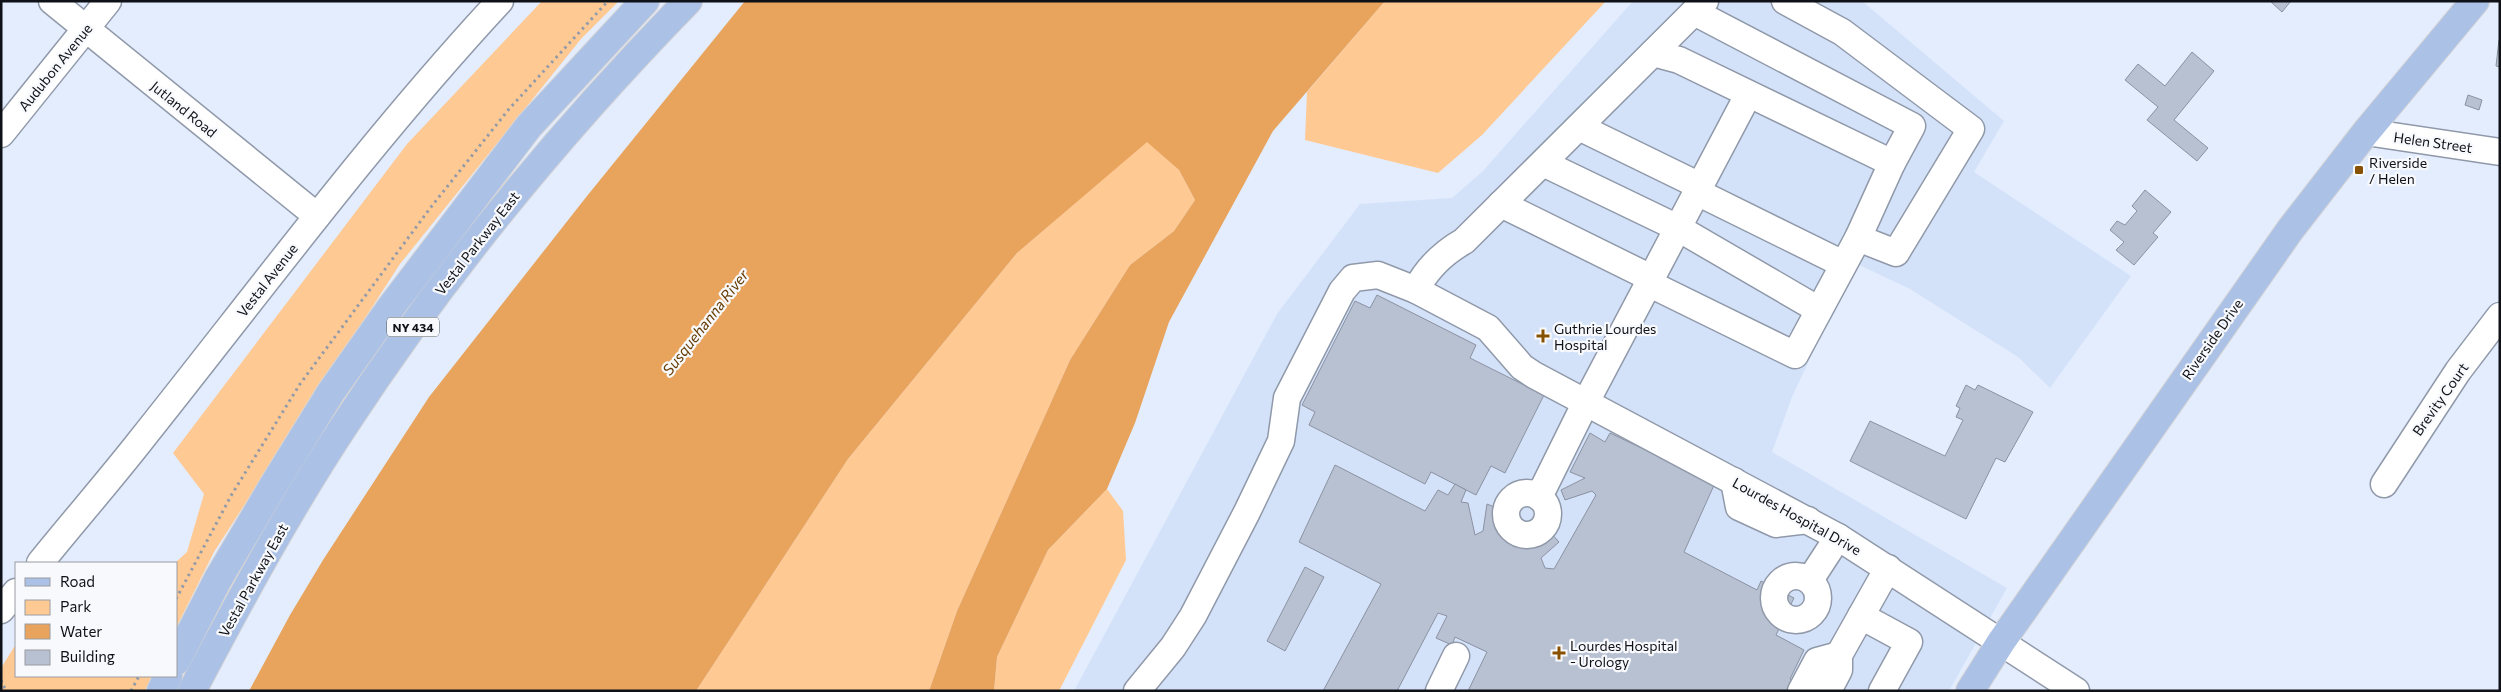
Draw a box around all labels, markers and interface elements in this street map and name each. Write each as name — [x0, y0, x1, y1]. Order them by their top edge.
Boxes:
street label: Audubon Avenue — [15, 20, 95, 114]
street label: Jutland Road — [148, 77, 220, 141]
street label: Helen Street — [2393, 128, 2474, 156]
place label: Riverside / Helen — [2369, 154, 2427, 187]
marker: Riverside / Helen — [2353, 164, 2365, 176]
street label: Vestal Parkway East — [431, 188, 523, 298]
street label: Vestal Avenue — [233, 240, 301, 320]
water label: Susquehanna River — [658, 265, 752, 378]
street label: Riverside Drive — [2178, 295, 2246, 383]
road number: NY 434 — [387, 318, 439, 337]
place label: Guthrie Lourdes Hospital — [1554, 320, 1657, 353]
marker: Guthrie Lourdes Hospital — [1536, 329, 1550, 343]
street label: Brevity Court — [2409, 359, 2472, 439]
street label: Lourdes Hospital Drive — [1730, 474, 1864, 558]
street label: Vestal Parkway East — [215, 520, 291, 640]
legend — [15, 562, 178, 677]
text: Road — [60, 572, 95, 590]
text: Park — [60, 597, 91, 615]
text: Water — [60, 622, 102, 640]
place label: Lourdes Hospital - Urology — [1570, 637, 1678, 670]
marker: Lourdes Hospital - Urology — [1552, 646, 1566, 660]
text: Building — [60, 647, 115, 665]

